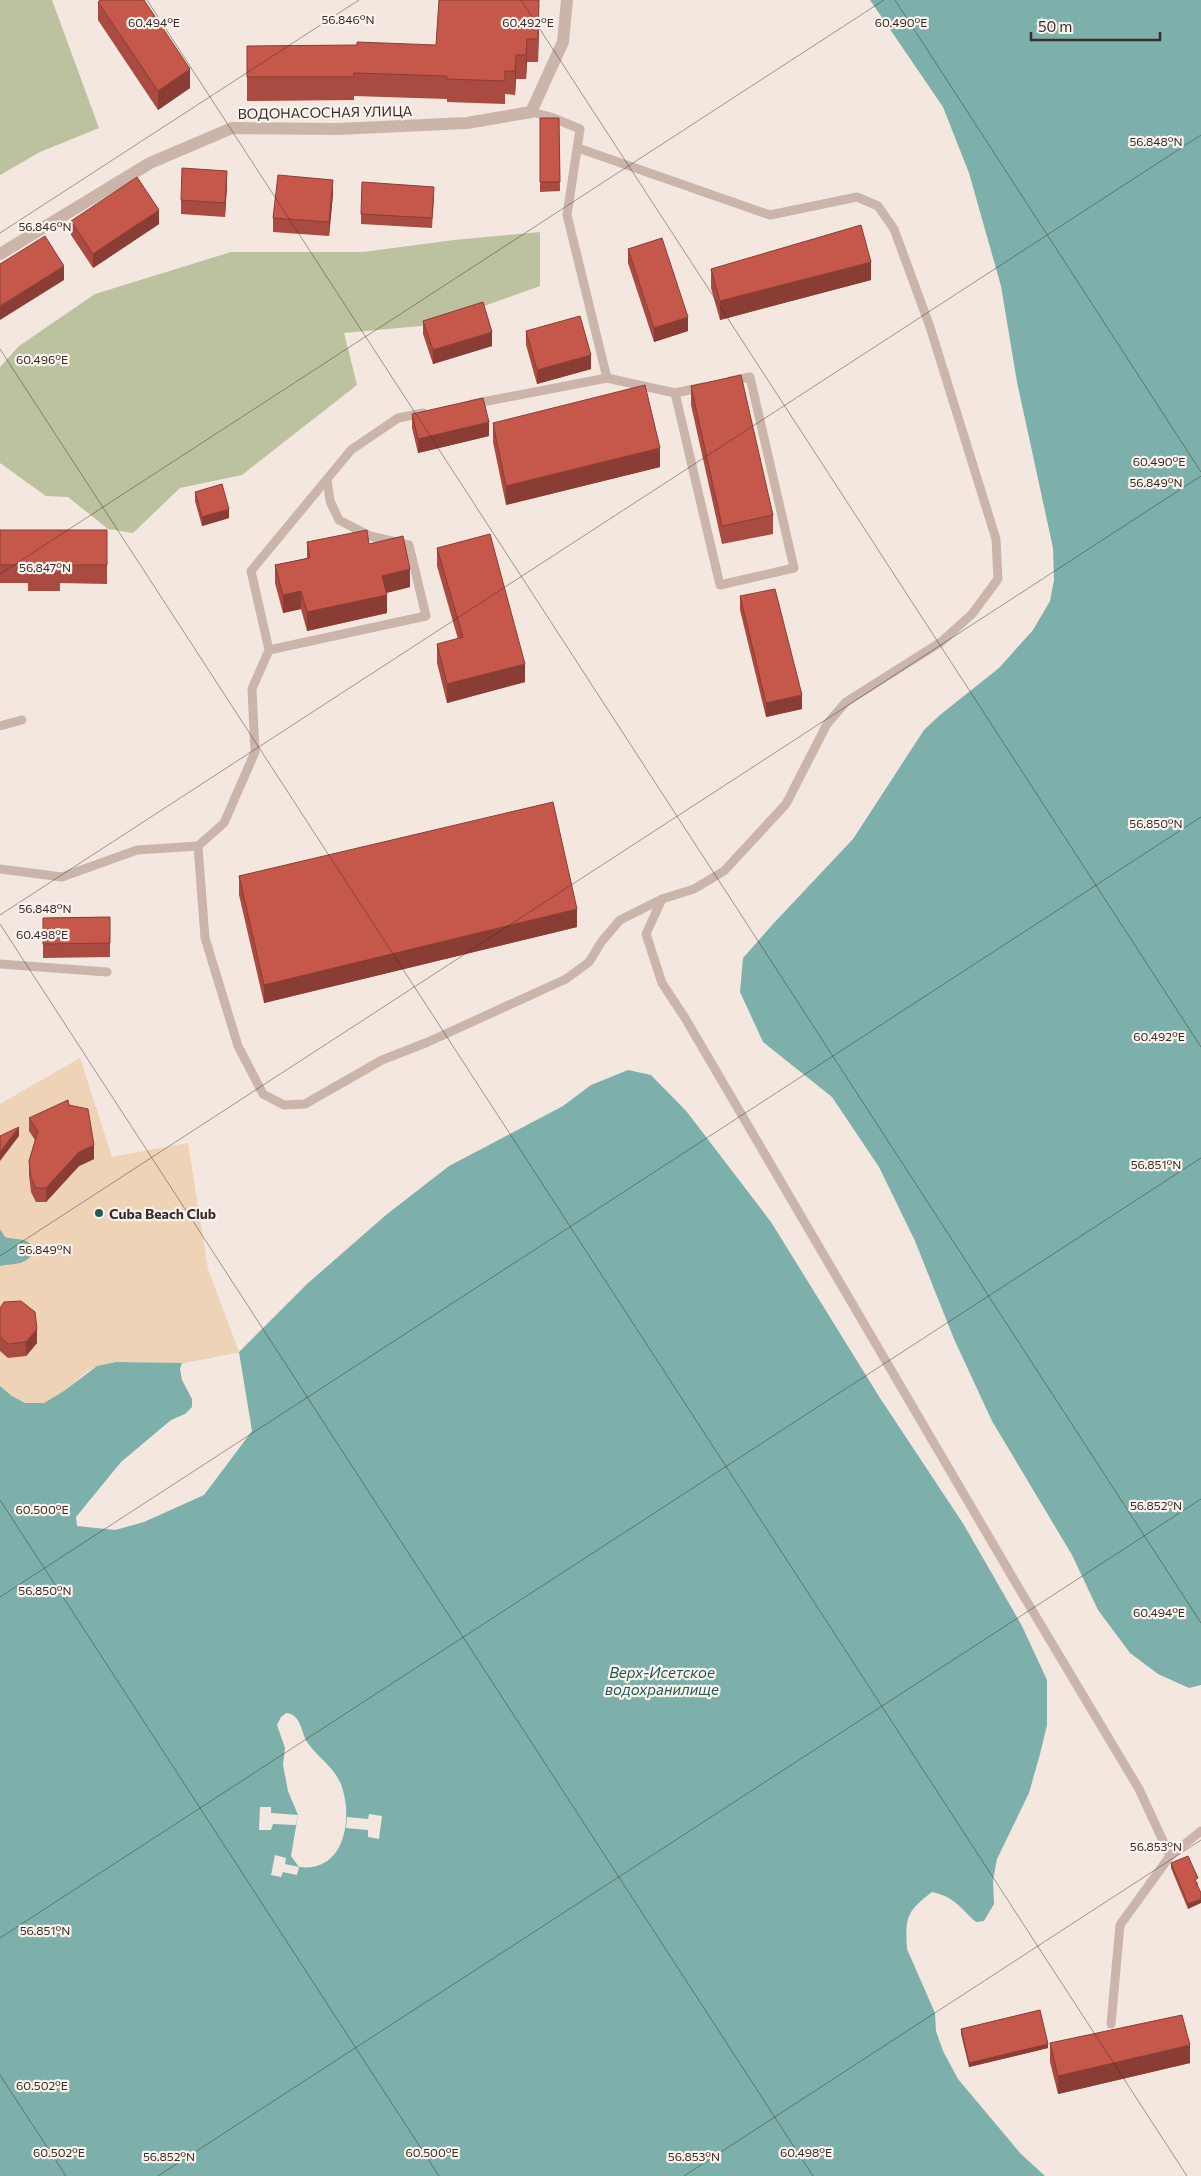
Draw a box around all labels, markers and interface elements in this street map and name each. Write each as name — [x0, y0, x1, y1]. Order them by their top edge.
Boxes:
scale bar — [1031, 10, 1160, 42]
text: 56.846°N — [321, 12, 375, 26]
text: 60.494°E — [128, 15, 180, 29]
text: 60.492°E — [502, 15, 554, 29]
text: 60.490°E — [875, 15, 927, 29]
text: 50 m — [1038, 17, 1072, 35]
street label: ВОДОНАСОСНАЯ УЛИЦА — [237, 102, 413, 122]
text: 56.848°N — [1129, 134, 1183, 148]
text: 56.846°N — [18, 219, 72, 233]
text: 60.496°E — [16, 352, 68, 366]
text: 60.490°E — [1133, 454, 1185, 468]
text: 56.849°N — [1129, 475, 1183, 489]
text: 56.847°N — [19, 560, 71, 574]
text: 56.850°N — [1129, 816, 1183, 830]
text: 56.848°N — [18, 901, 72, 915]
text: 60.498°E — [16, 927, 68, 941]
text: 60.492°E — [1133, 1029, 1185, 1043]
text: 56.851°N — [1131, 1157, 1181, 1171]
place label: Cuba Beach Club — [109, 1205, 216, 1222]
marker: Cuba Beach Club — [93, 1207, 105, 1219]
text: 56.849°N — [18, 1242, 72, 1256]
text: 56.852°N — [1130, 1498, 1182, 1512]
text: 60.500°E — [15, 1502, 69, 1516]
text: 56.850°N — [18, 1583, 72, 1597]
text: 60.494°E — [1133, 1605, 1185, 1619]
water label: Верх-Исетское водохранилище — [605, 1663, 719, 1698]
text: 56.853°N — [1130, 1839, 1182, 1853]
text: 56.851°N — [20, 1923, 70, 1937]
text: 60.502°E — [16, 2078, 68, 2092]
text: 60.502°E — [33, 2145, 85, 2159]
text: 60.500°E — [405, 2145, 459, 2159]
text: 60.498°E — [780, 2145, 832, 2159]
text: 56.852°N — [143, 2149, 195, 2163]
text: 56.853°N — [668, 2149, 720, 2163]

